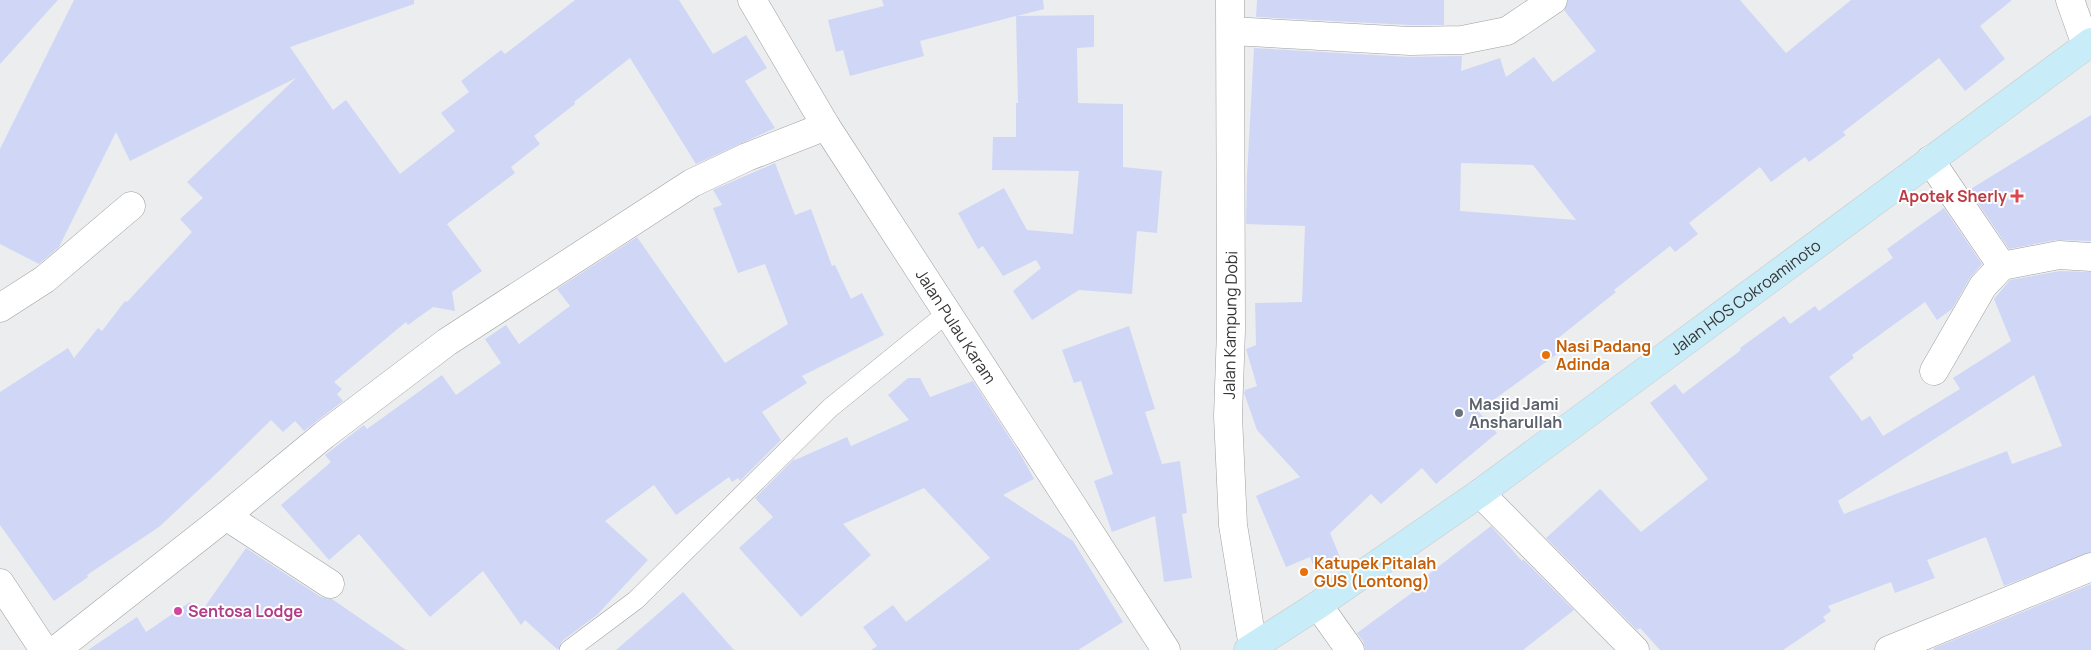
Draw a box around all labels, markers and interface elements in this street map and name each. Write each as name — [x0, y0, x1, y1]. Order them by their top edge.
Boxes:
place label: Apotek Sherly — [1899, 185, 2007, 207]
marker: Apotek Sherly — [2011, 190, 2023, 202]
street label: Jalan HOS Cokroaminoto — [1666, 234, 1825, 360]
street label: Jalan Kampung Dobi — [1218, 251, 1242, 399]
street label: Jalan Pulau Karam — [911, 265, 1001, 388]
place label: Nasi Padang Adinda — [1556, 335, 1651, 375]
marker: Nasi Padang Adinda — [1540, 349, 1552, 361]
place label: Masjid Jami Ansharullah — [1469, 393, 1562, 433]
marker: Masjid Jami Ansharullah — [1453, 407, 1465, 419]
place label: Katupek Pitalah GUS (Lontong) — [1314, 552, 1436, 592]
marker: Katupek Pitalah GUS (Lontong) — [1298, 566, 1310, 578]
place label: Sentosa Lodge — [188, 600, 303, 622]
marker: Sentosa Lodge — [172, 605, 184, 617]

